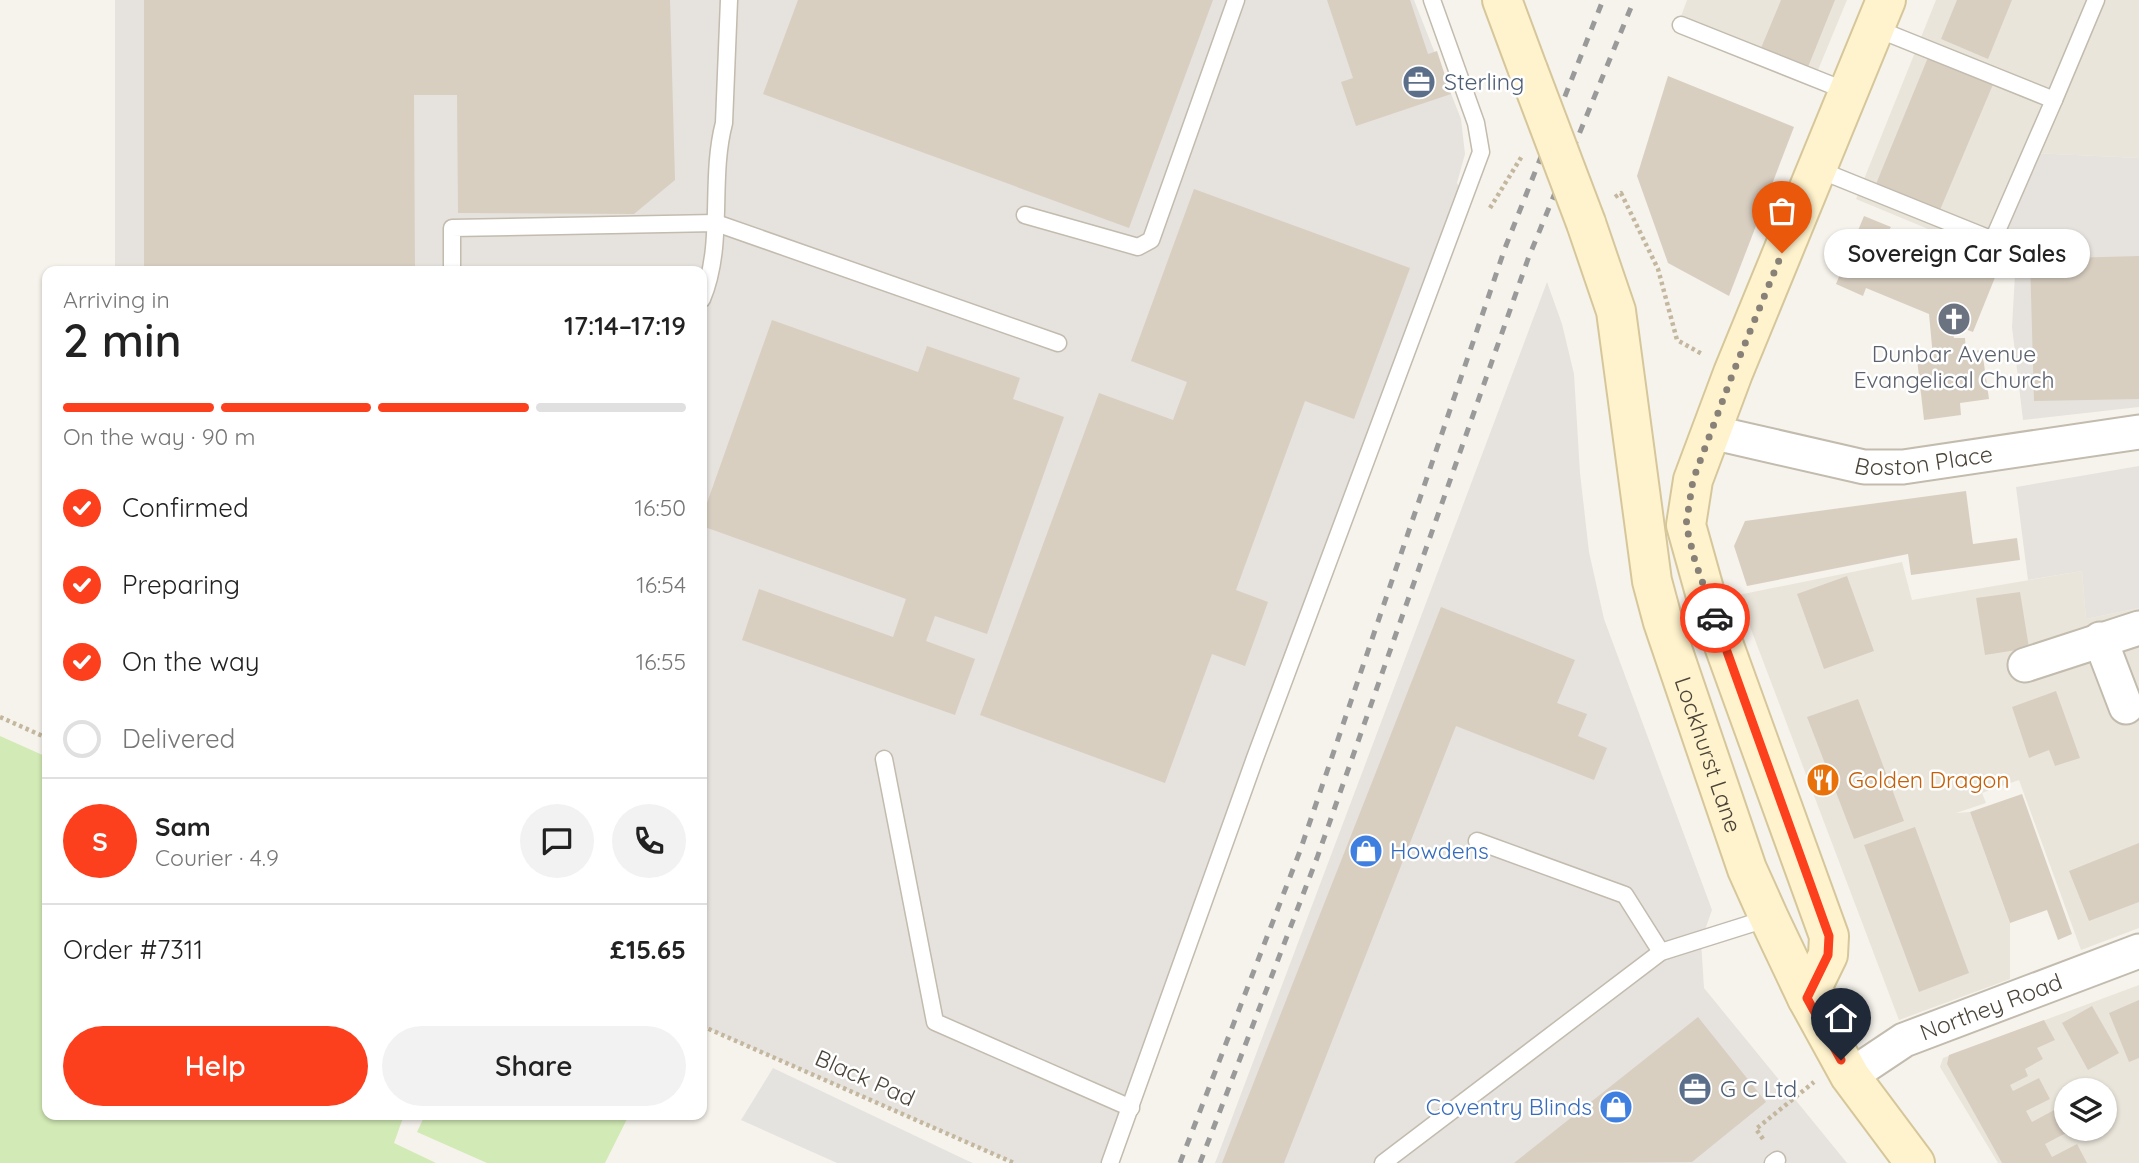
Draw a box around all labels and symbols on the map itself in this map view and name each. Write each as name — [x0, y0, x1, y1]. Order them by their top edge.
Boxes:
office icon: Sterling — [1400, 63, 1438, 101]
place label: Sterling — [1444, 67, 1524, 96]
pin — [1752, 181, 1812, 253]
callout: Sovereign Car Sales — [1824, 229, 2090, 278]
church icon: Dunbar Avenue Evangelical Church — [1935, 300, 1973, 338]
place label: Dunbar Avenue Evangelical Church — [1853, 339, 2055, 394]
street label: Boston Place — [1852, 439, 1994, 482]
courier — [1680, 583, 1750, 653]
street label: Lockhurst Lane — [1669, 673, 1749, 836]
restaurant icon: Golden Dragon — [1804, 761, 1842, 799]
place label: Golden Dragon — [1848, 765, 2010, 794]
shop icon: Howdens — [1347, 832, 1385, 870]
place label: Howdens — [1390, 836, 1489, 865]
street label: Northey Road — [1916, 966, 2066, 1047]
pin — [1811, 988, 1871, 1060]
street label: Black Pad — [811, 1043, 920, 1112]
office icon: G C Ltd — [1676, 1070, 1714, 1108]
place label: G C Ltd — [1720, 1074, 1797, 1103]
shop icon: Coventry Blinds — [1597, 1088, 1635, 1126]
place label: Coventry Blinds — [1426, 1092, 1592, 1121]

